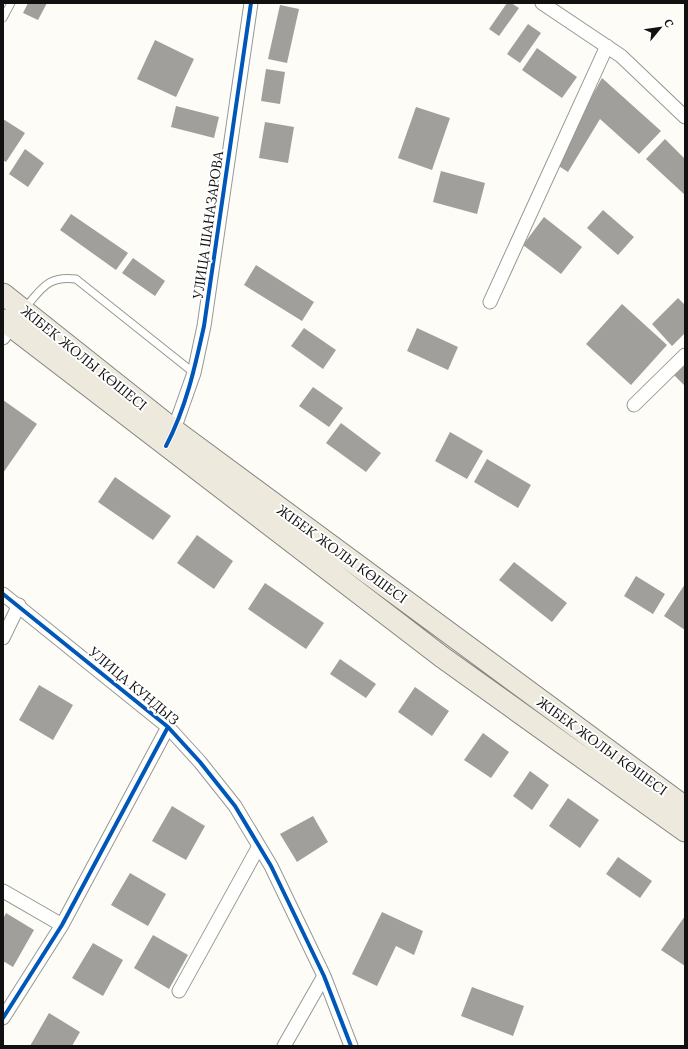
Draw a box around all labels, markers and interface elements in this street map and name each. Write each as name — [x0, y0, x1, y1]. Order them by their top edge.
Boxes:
north arrow — [640, 8, 680, 48]
text: С — [661, 16, 677, 30]
street label: УЛИЦА ШАНАЗАРОВА — [189, 150, 227, 301]
street label: ЖІБЕК ЖОЛЫ КӨШЕСІ — [17, 302, 151, 414]
street label: ЖІБЕК ЖОЛЫ КӨШЕСІ — [273, 501, 411, 607]
street label: УЛИЦА КУНДЫЗ — [84, 642, 183, 729]
street label: ЖІБЕК ЖОЛЫ КӨШЕСІ — [533, 693, 671, 799]

